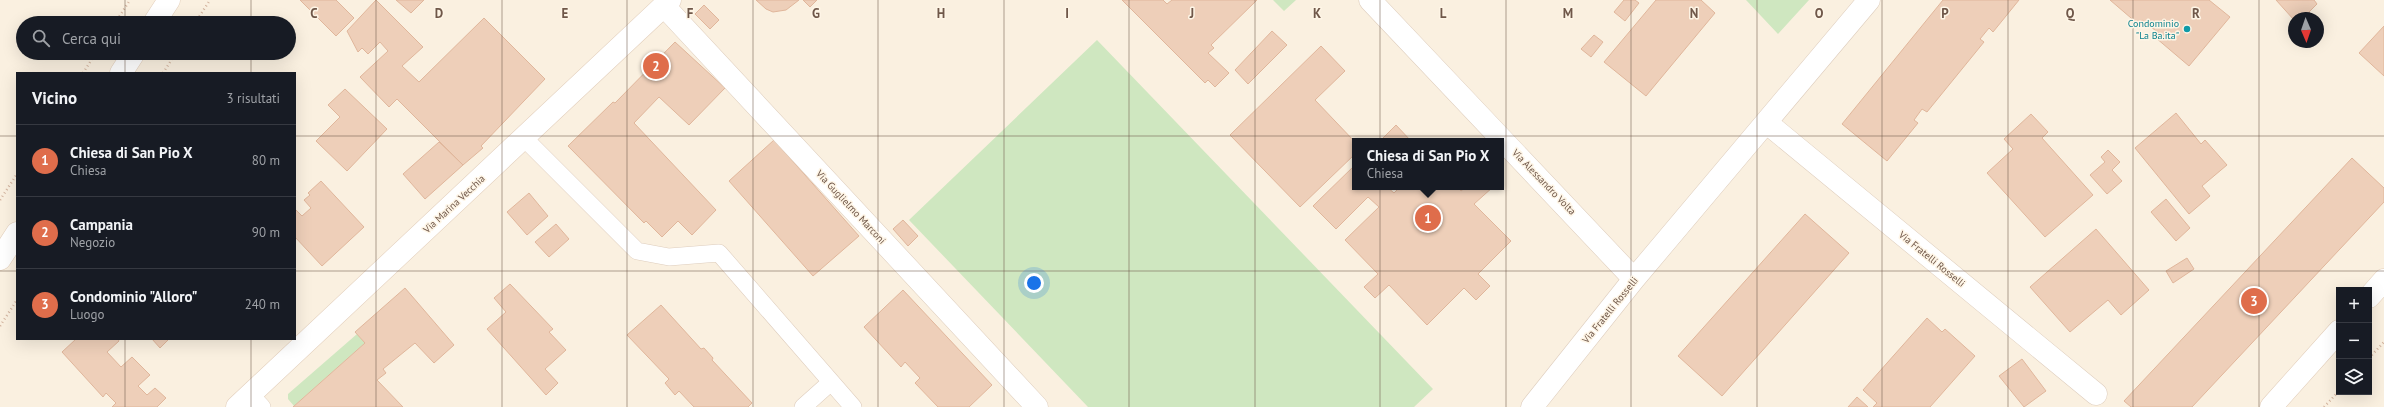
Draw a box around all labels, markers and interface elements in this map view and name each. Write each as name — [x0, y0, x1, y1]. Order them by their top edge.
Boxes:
text: C — [310, 5, 318, 22]
text: D — [435, 5, 443, 22]
text: E — [562, 5, 569, 22]
text: F — [687, 5, 694, 22]
text: G — [812, 5, 820, 22]
text: H — [937, 5, 945, 22]
text: I — [1065, 5, 1069, 22]
text: J — [1189, 5, 1194, 22]
text: K — [1313, 5, 1321, 22]
text: L — [1440, 5, 1447, 22]
text: M — [1563, 5, 1573, 22]
text: N — [1690, 5, 1698, 22]
text: O — [1815, 5, 1824, 22]
text: P — [1941, 5, 1949, 22]
text: Q — [2066, 5, 2076, 22]
text: R — [2192, 5, 2200, 22]
north arrow — [2288, 12, 2324, 48]
search box — [16, 16, 296, 60]
place label: Condominio "La Ba.ita" — [2128, 17, 2179, 42]
marker: Condominio "La Ba.ita" — [2182, 24, 2192, 34]
icon: search — [30, 27, 52, 49]
text: Cerca qui — [62, 29, 121, 48]
pin: 2 — [643, 51, 669, 81]
text: Vicino — [32, 87, 77, 109]
text: 3 risultati — [227, 90, 280, 107]
popup — [1352, 138, 1504, 190]
text: Chiesa di San Pio X — [70, 143, 193, 162]
text: Chiesa di San Pio X — [1367, 146, 1489, 165]
street label: Via Alessandro Volta — [1509, 146, 1579, 218]
text: 1 — [41, 152, 49, 169]
text: 80 m — [252, 152, 280, 169]
text: Chiesa — [70, 162, 107, 179]
text: Chiesa — [1367, 165, 1403, 182]
street label: Via Guglielmo Marconi — [813, 166, 889, 247]
street label: Via Marina Vecchia — [420, 172, 488, 237]
pin: 1 — [1415, 203, 1441, 233]
text: Campania — [70, 215, 133, 234]
text: 2 — [41, 224, 49, 241]
text: 90 m — [252, 224, 280, 241]
street label: Via Fratelli Rosselli — [1895, 228, 1968, 290]
text: Negozio — [70, 234, 115, 251]
your location — [1024, 273, 1044, 293]
street label: Via Fratelli Rosselli — [1579, 274, 1641, 347]
pin: 3 — [2241, 286, 2267, 316]
text: Condominio "Alloro" — [70, 287, 197, 306]
map controls — [2336, 287, 2372, 395]
button: + — [2336, 287, 2372, 323]
text: 3 — [41, 296, 49, 313]
text: 240 m — [245, 296, 280, 313]
text: Luogo — [70, 306, 104, 323]
button: − — [2336, 323, 2372, 359]
button: layers — [2336, 359, 2372, 395]

